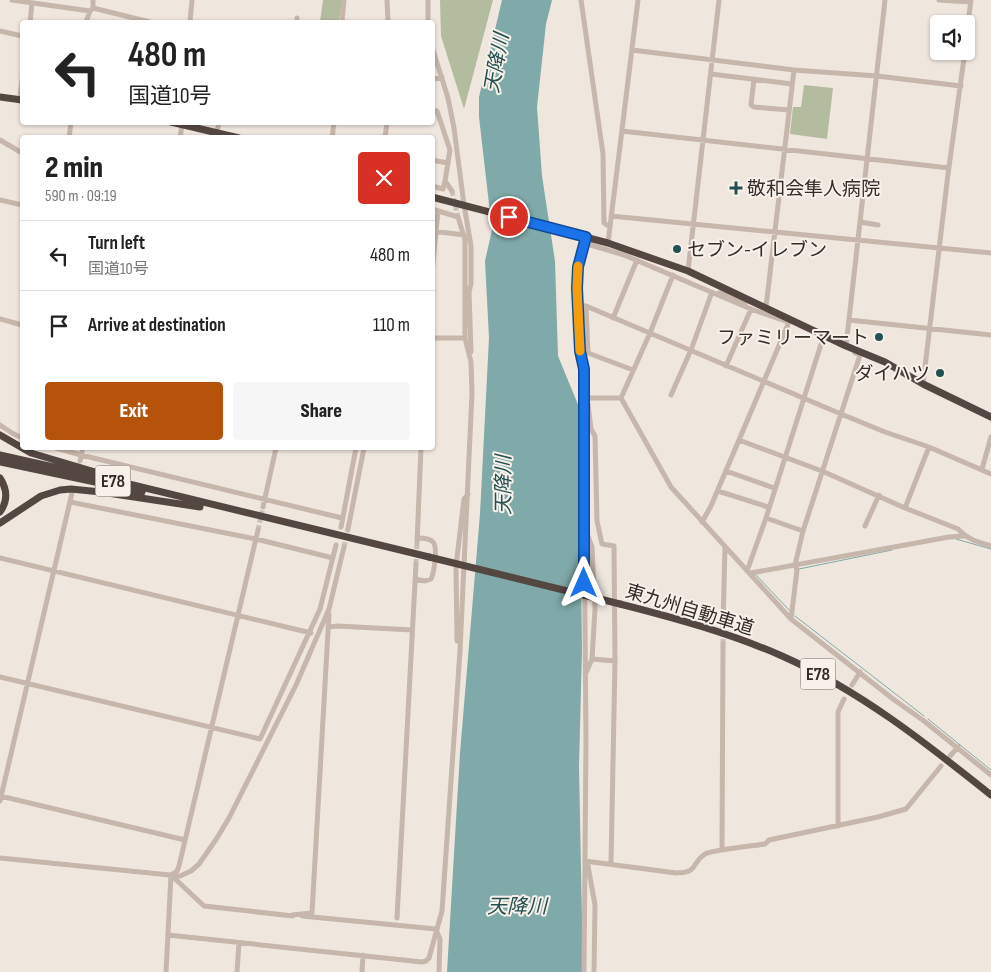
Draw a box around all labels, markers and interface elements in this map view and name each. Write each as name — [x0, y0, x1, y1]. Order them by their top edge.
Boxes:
map controls — [930, 15, 975, 60]
button: sound — [930, 15, 975, 60]
water label: 天降川 — [480, 30, 514, 95]
text: 480 m — [128, 34, 206, 77]
icon: left — [45, 40, 110, 105]
text: 国道10号 — [128, 83, 212, 110]
text: 2 min — [45, 150, 103, 186]
button: close — [358, 152, 410, 204]
place label: 敬和会隼人病院 — [747, 178, 880, 201]
marker: 敬和会隼人病院 — [729, 181, 743, 195]
text: 590 m · 09:19 — [45, 187, 117, 206]
pin — [488, 196, 530, 238]
icon: arrive — [495, 203, 523, 231]
text: Turn left — [88, 232, 145, 255]
place label: セブン-イレブン — [687, 239, 827, 262]
icon: left — [45, 242, 73, 270]
marker: セブン-イレブン — [671, 243, 683, 255]
text: 480 m — [370, 244, 410, 267]
text: 国道10号 — [88, 260, 149, 279]
icon: arrive — [45, 312, 73, 340]
text: Arrive at destination — [88, 314, 226, 337]
text: 110 m — [373, 314, 410, 337]
place label: ファミリーマート — [717, 327, 869, 350]
marker: ファミリーマート — [873, 331, 885, 343]
place label: ダイハツ — [854, 363, 930, 386]
marker: ダイハツ — [934, 367, 946, 379]
button: Exit — [45, 382, 223, 440]
button: Share — [233, 382, 410, 440]
water label: 天降川 — [492, 453, 516, 515]
road number: E78 — [96, 466, 130, 496]
position arrow — [557, 556, 609, 608]
street label: 東九州自動車道 — [623, 580, 757, 641]
road number: E78 — [800, 659, 836, 690]
water label: 天降川 — [487, 895, 549, 919]

